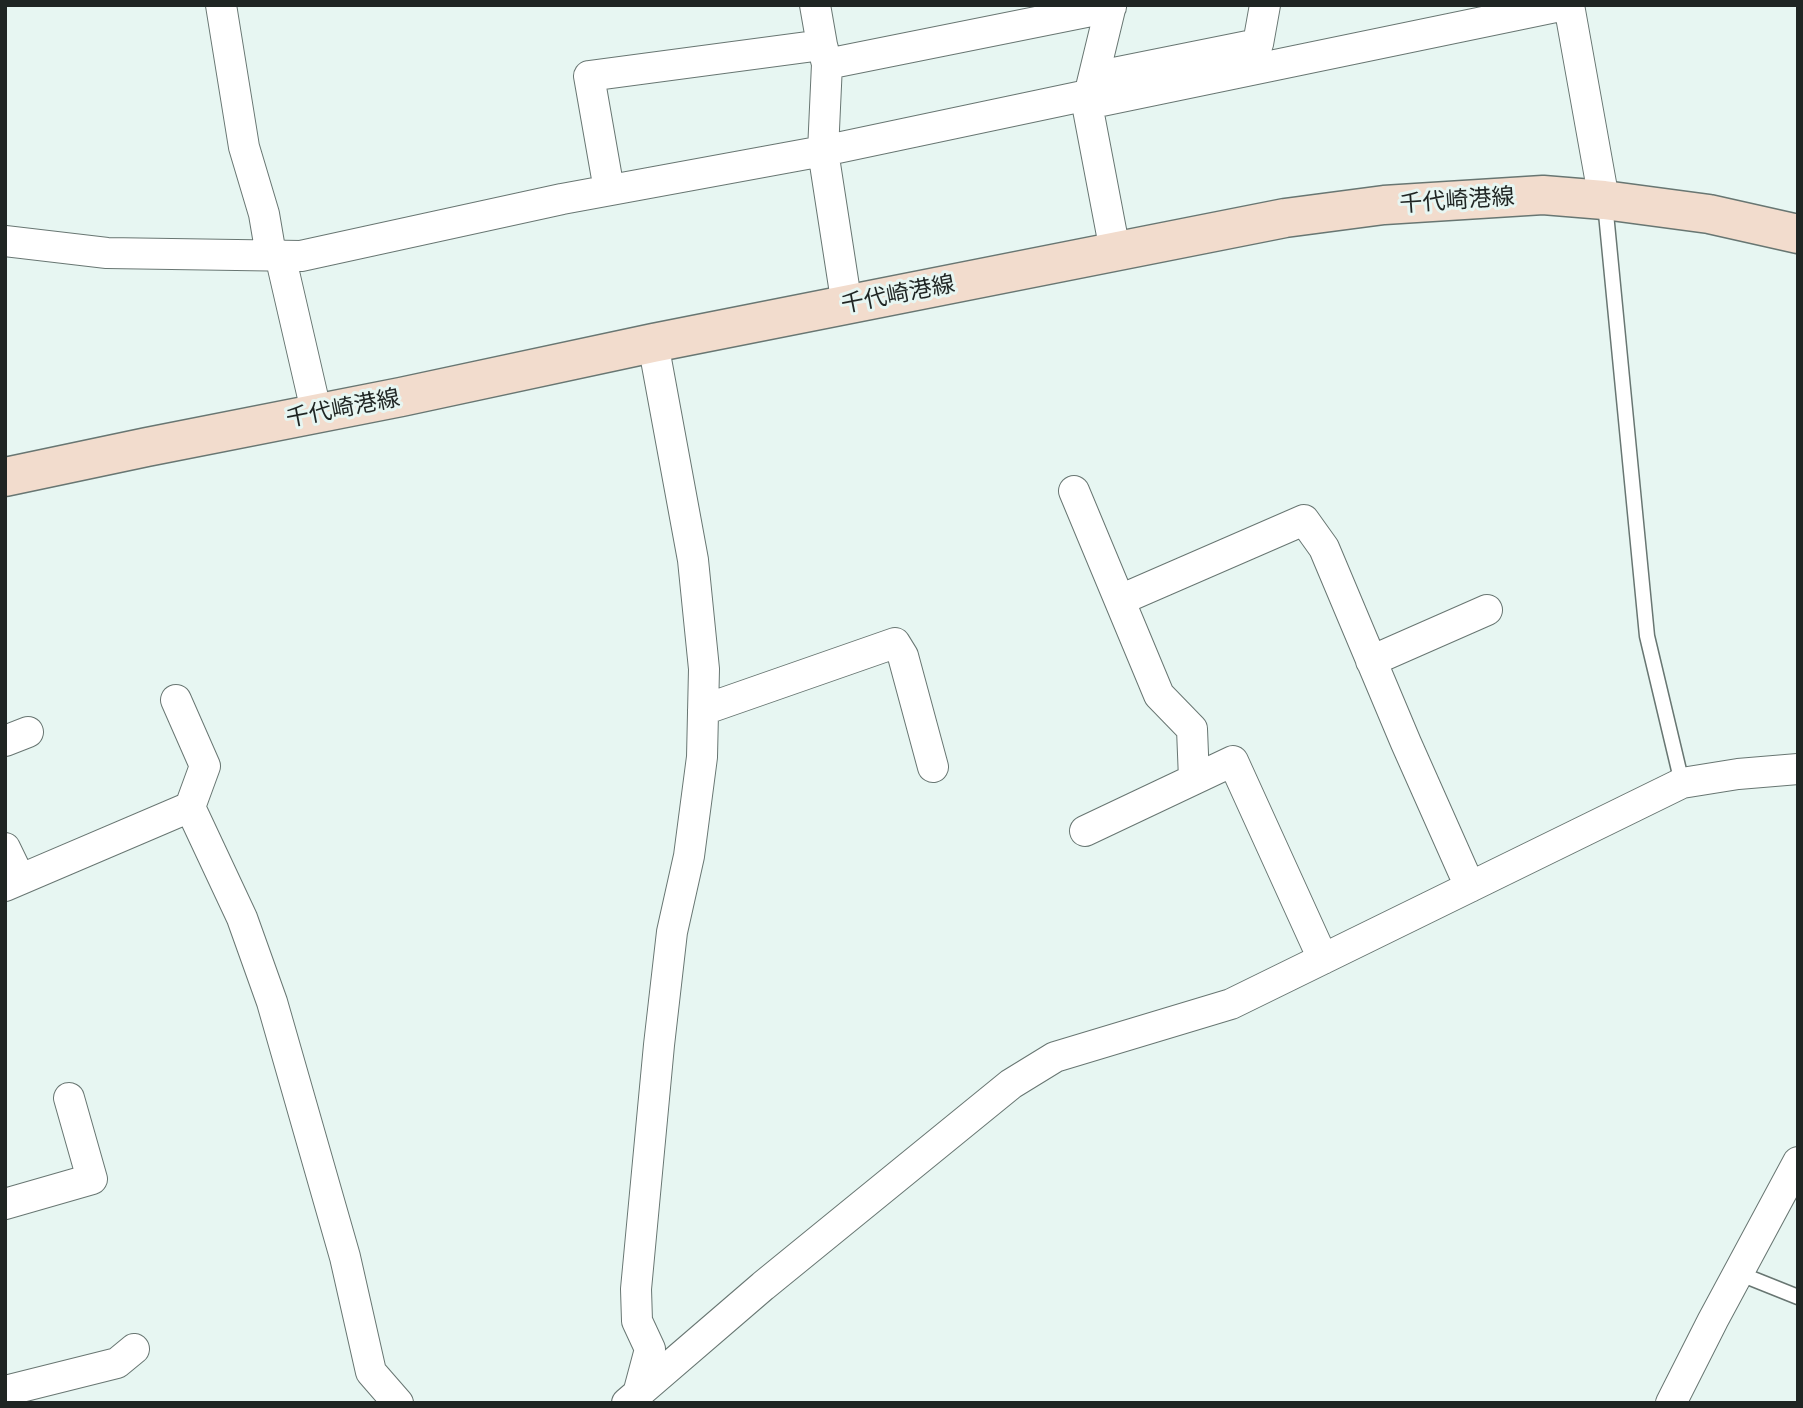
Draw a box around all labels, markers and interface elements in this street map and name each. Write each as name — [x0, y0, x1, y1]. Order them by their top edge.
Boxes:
street label: 千代崎港線 — [1399, 183, 1515, 219]
street label: 千代崎港線 — [839, 270, 957, 320]
street label: 千代崎港線 — [284, 384, 402, 434]

